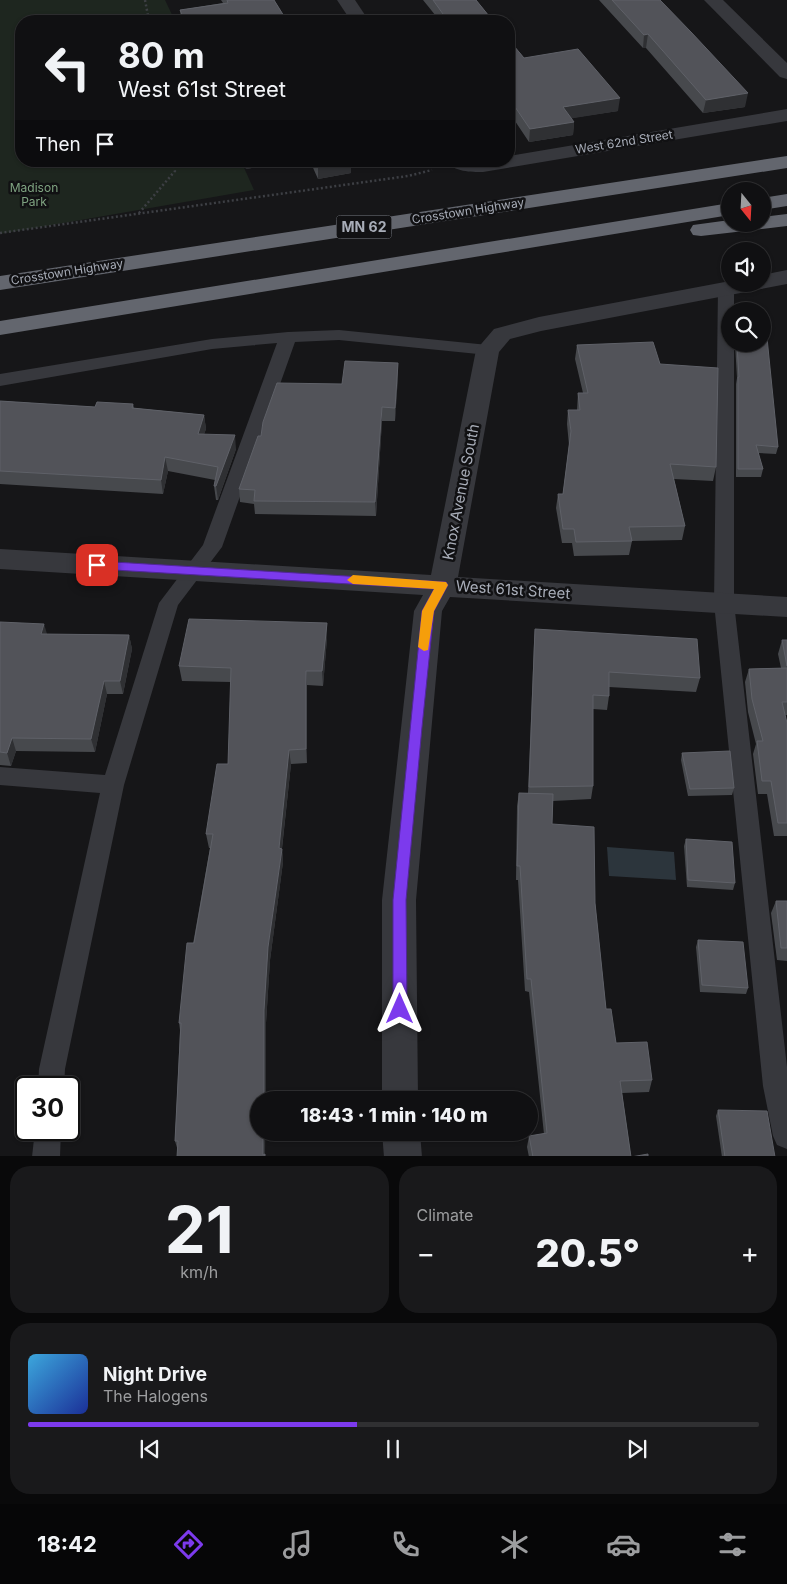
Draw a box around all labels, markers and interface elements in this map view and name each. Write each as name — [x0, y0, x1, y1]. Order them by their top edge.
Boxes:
text: 80 m — [118, 34, 205, 76]
icon: left — [35, 35, 100, 100]
text: West 61st Street — [118, 76, 286, 102]
street label: West 62nd Street — [574, 126, 674, 157]
icon: arrive — [91, 130, 119, 158]
text: Then — [35, 133, 81, 156]
park label: Madison Park — [10, 180, 58, 209]
north arrow — [721, 182, 771, 232]
map controls — [721, 182, 771, 352]
street label: Crosstown Highway — [411, 194, 525, 227]
road number: MN 62 — [336, 216, 392, 238]
button: sound — [721, 242, 771, 292]
street label: Crosstown Highway — [10, 255, 124, 288]
button: search — [721, 302, 771, 352]
street label: Knox Avenue South — [438, 422, 483, 562]
pin — [76, 544, 118, 586]
icon: arrive — [83, 551, 111, 579]
street label: West 61st Street — [455, 576, 571, 603]
position arrow — [373, 982, 425, 1034]
speed limit sign: 30 — [15, 1076, 80, 1141]
text: 18:43 · 1 min · 140 m — [300, 1104, 488, 1127]
text: 21 — [165, 1190, 234, 1269]
text: Climate — [417, 1205, 473, 1225]
text: 20.5° — [535, 1230, 640, 1276]
text: − — [417, 1236, 435, 1270]
text: + — [740, 1236, 759, 1270]
text: km/h — [180, 1262, 218, 1282]
text: Night Drive — [103, 1363, 207, 1386]
text: The Halogens — [103, 1386, 208, 1406]
icon: previous — [136, 1435, 164, 1463]
icon: pause — [379, 1435, 407, 1463]
icon: next — [623, 1435, 651, 1463]
icon: directions — [171, 1527, 206, 1562]
icon: music — [280, 1527, 315, 1562]
icon: phone — [388, 1527, 423, 1562]
icon: climate — [497, 1527, 532, 1562]
icon: car — [606, 1527, 641, 1562]
icon: filters — [715, 1527, 750, 1562]
text: 18:42 — [37, 1531, 97, 1557]

